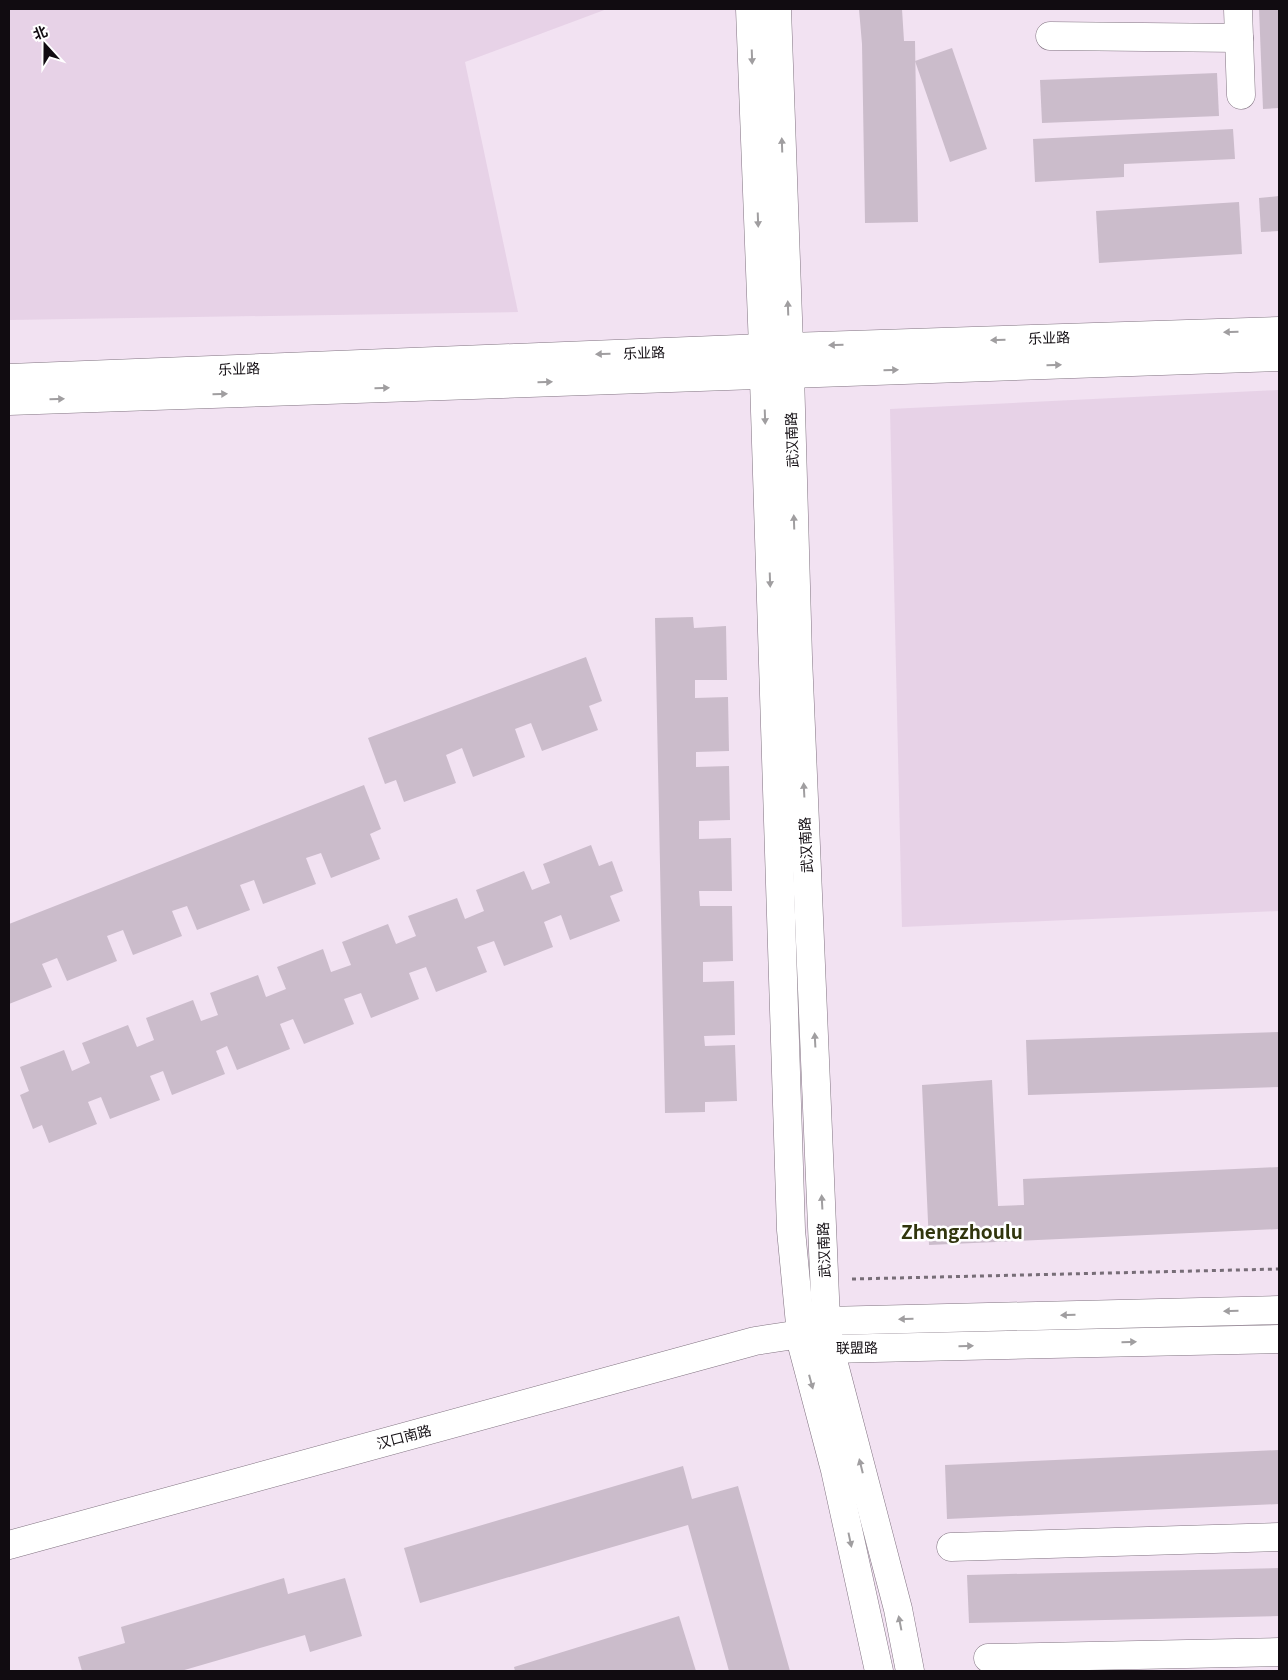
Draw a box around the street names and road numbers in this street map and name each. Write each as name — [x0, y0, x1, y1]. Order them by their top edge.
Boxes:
street label: 乐业路 — [1028, 326, 1070, 348]
street label: 乐业路 — [623, 341, 665, 363]
street label: 乐业路 — [218, 357, 260, 379]
street label: 武汉南路 — [780, 412, 802, 468]
street label: 武汉南路 — [794, 817, 816, 874]
street label: 武汉南路 — [812, 1222, 834, 1278]
street label: 联盟路 — [836, 1337, 878, 1357]
street label: 汉口南路 — [374, 1419, 433, 1453]

